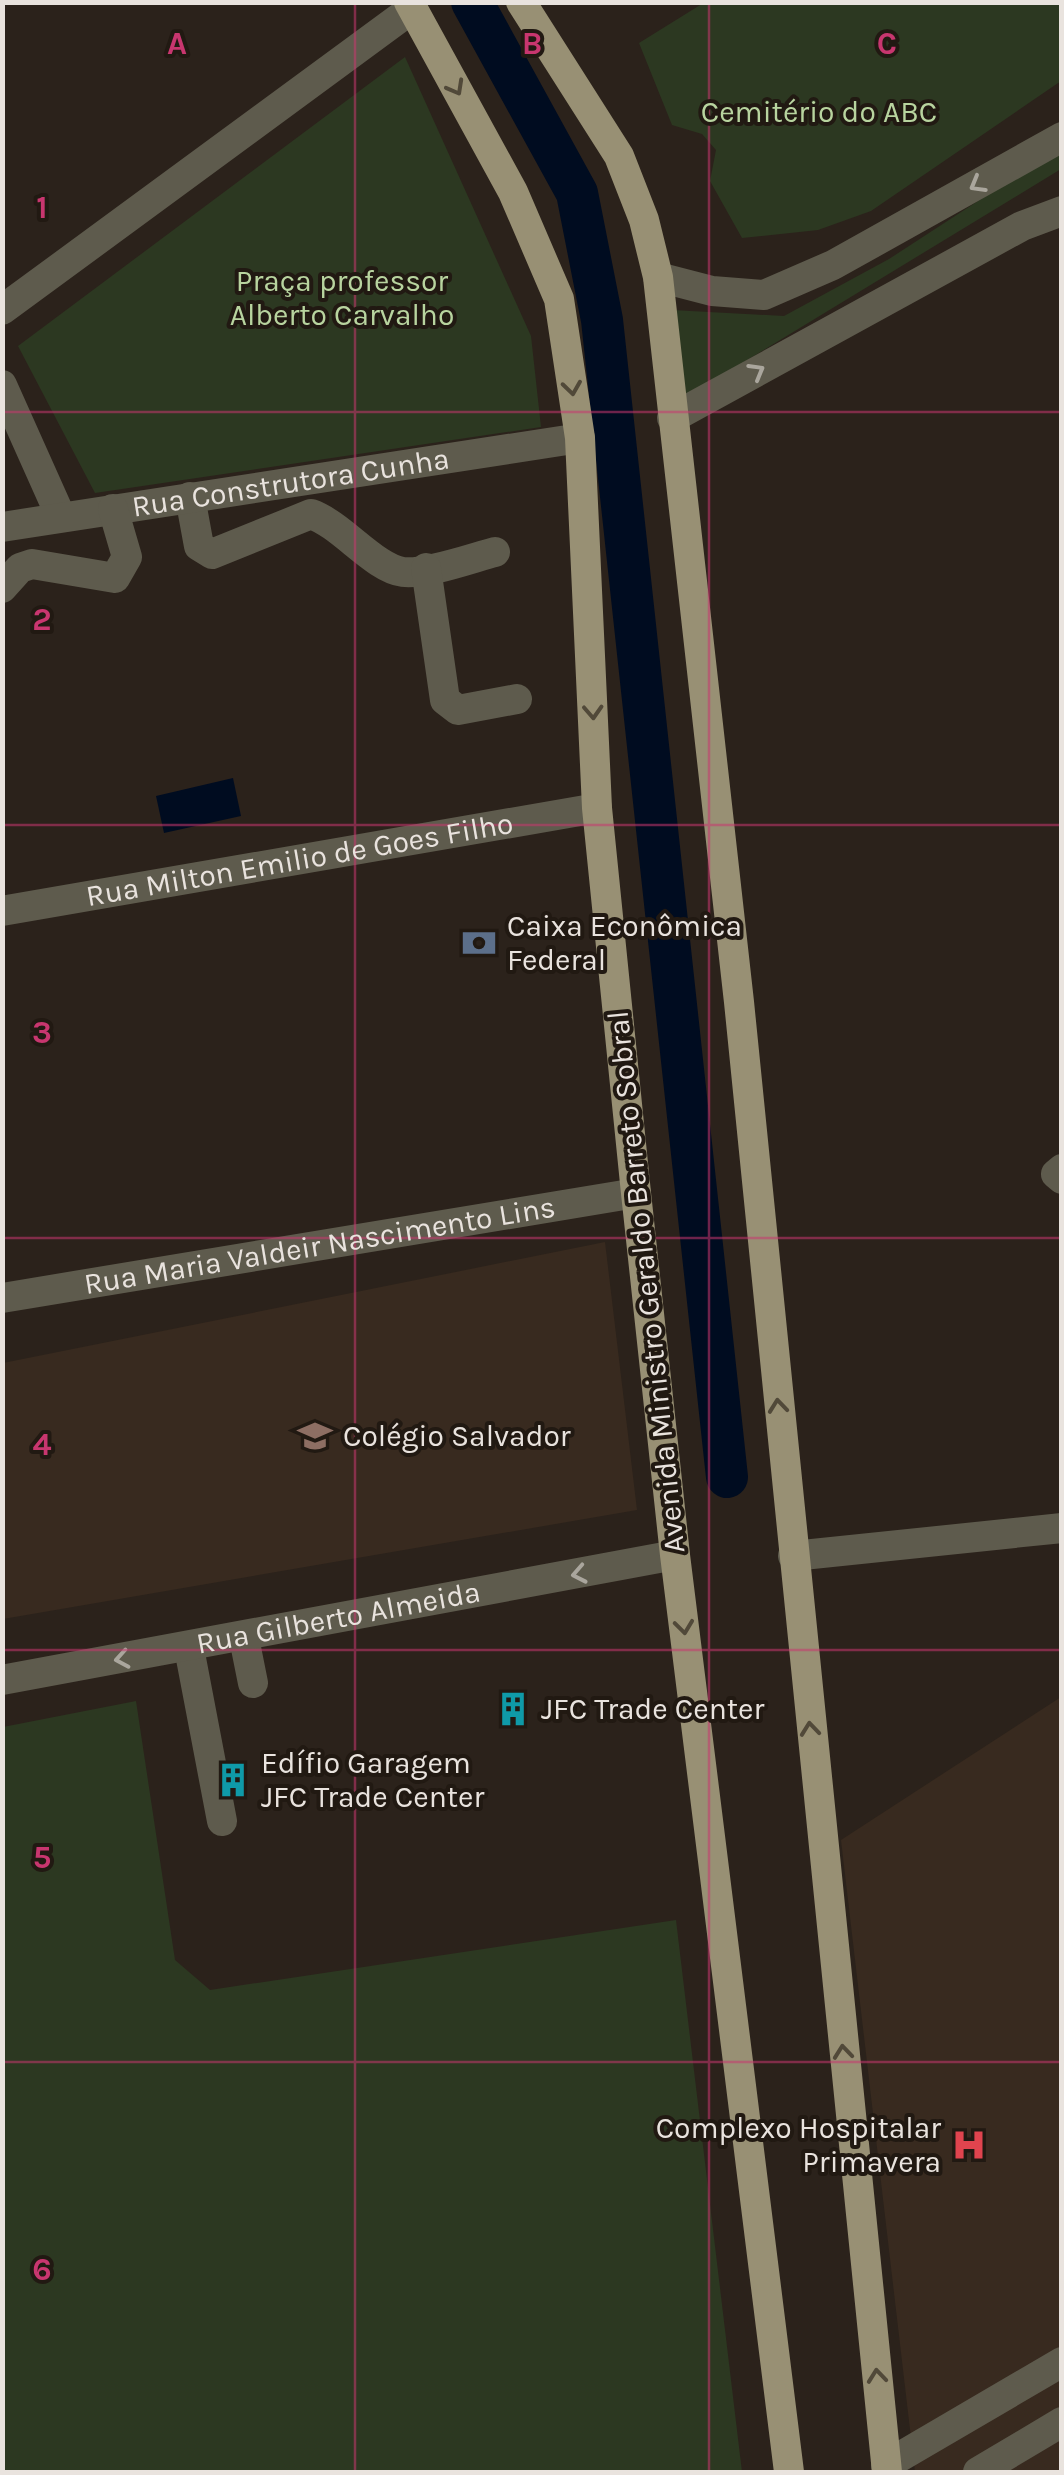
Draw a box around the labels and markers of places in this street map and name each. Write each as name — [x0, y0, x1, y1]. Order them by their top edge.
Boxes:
place label: Caixa Econômica Federal — [507, 908, 742, 978]
bank icon: Caixa Econômica Federal — [460, 924, 498, 962]
school or university icon: Colégio Salvador — [296, 1417, 334, 1455]
place label: Colégio Salvador — [343, 1418, 571, 1454]
building icon: JFC Trade Center — [494, 1690, 532, 1728]
place label: JFC Trade Center — [541, 1691, 764, 1727]
place label: Edífio Garagem JFC Trade Center — [261, 1745, 484, 1815]
building icon: Edífio Garagem JFC Trade Center — [214, 1761, 252, 1799]
place label: Complexo Hospitalar Primavera — [656, 2110, 941, 2180]
hospital icon: Complexo Hospitalar Primavera — [950, 2126, 988, 2164]

